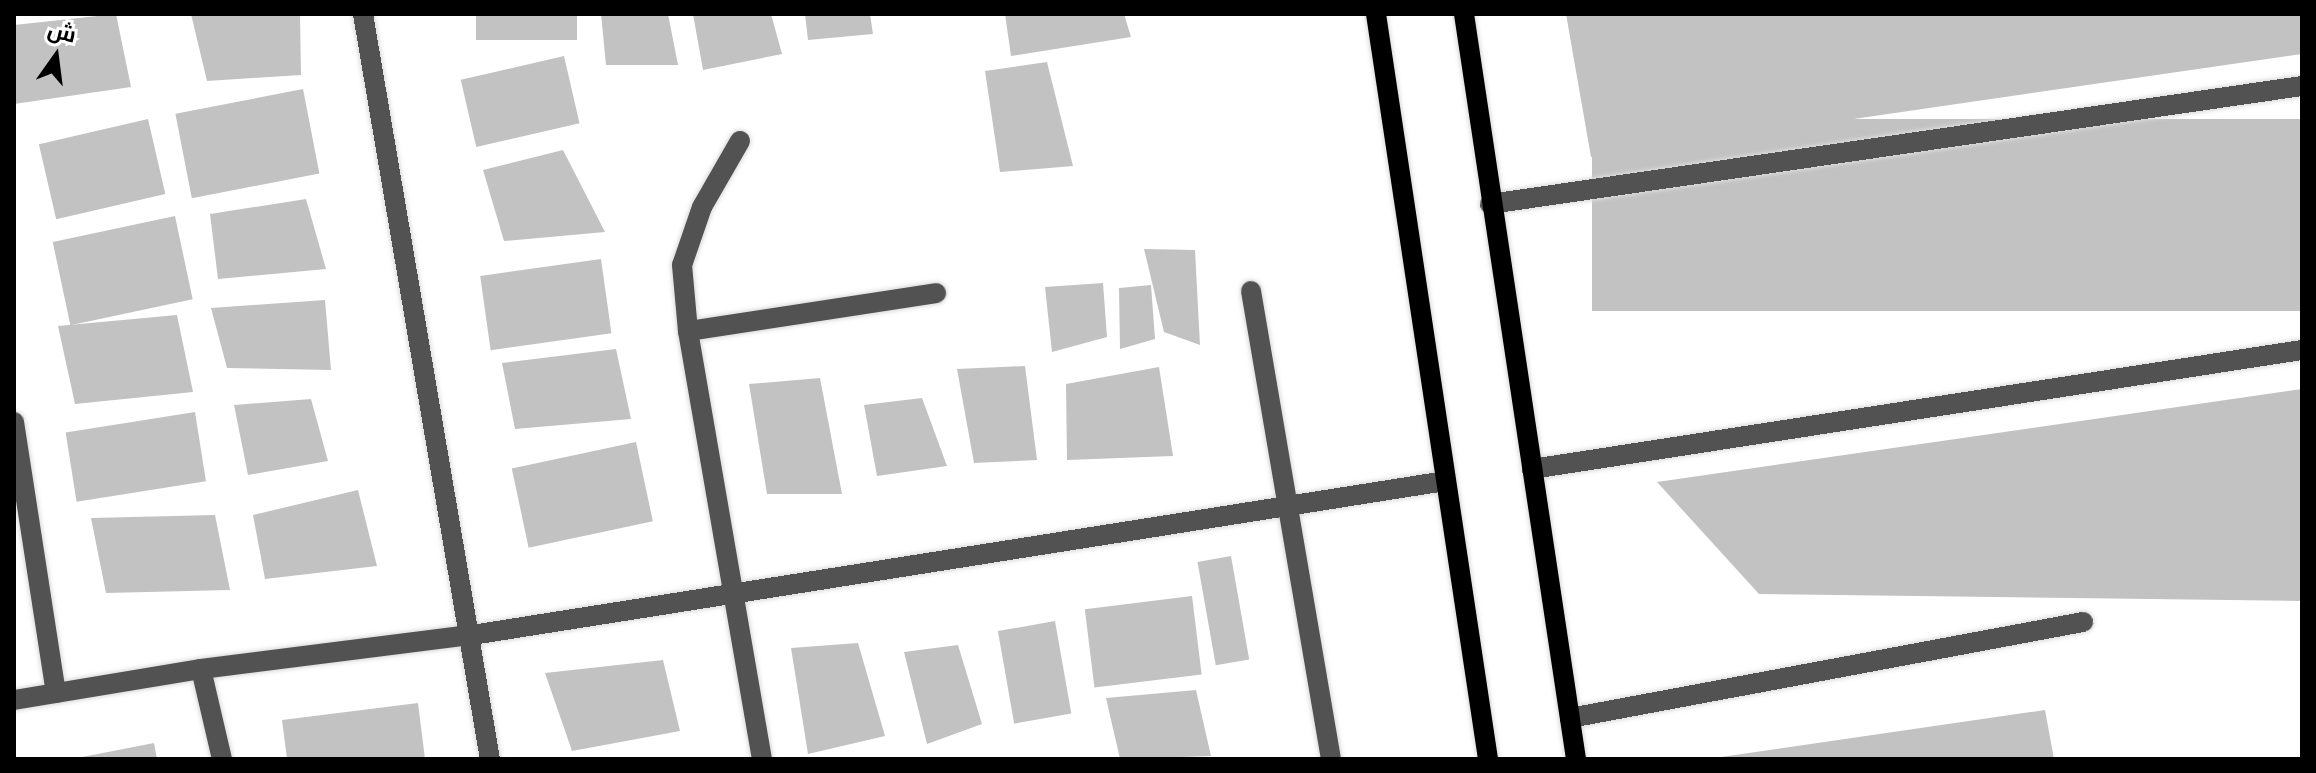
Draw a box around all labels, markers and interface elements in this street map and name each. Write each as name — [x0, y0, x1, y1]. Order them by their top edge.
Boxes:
north arrow — [16, 16, 96, 96]
text: ش — [45, 17, 79, 49]

